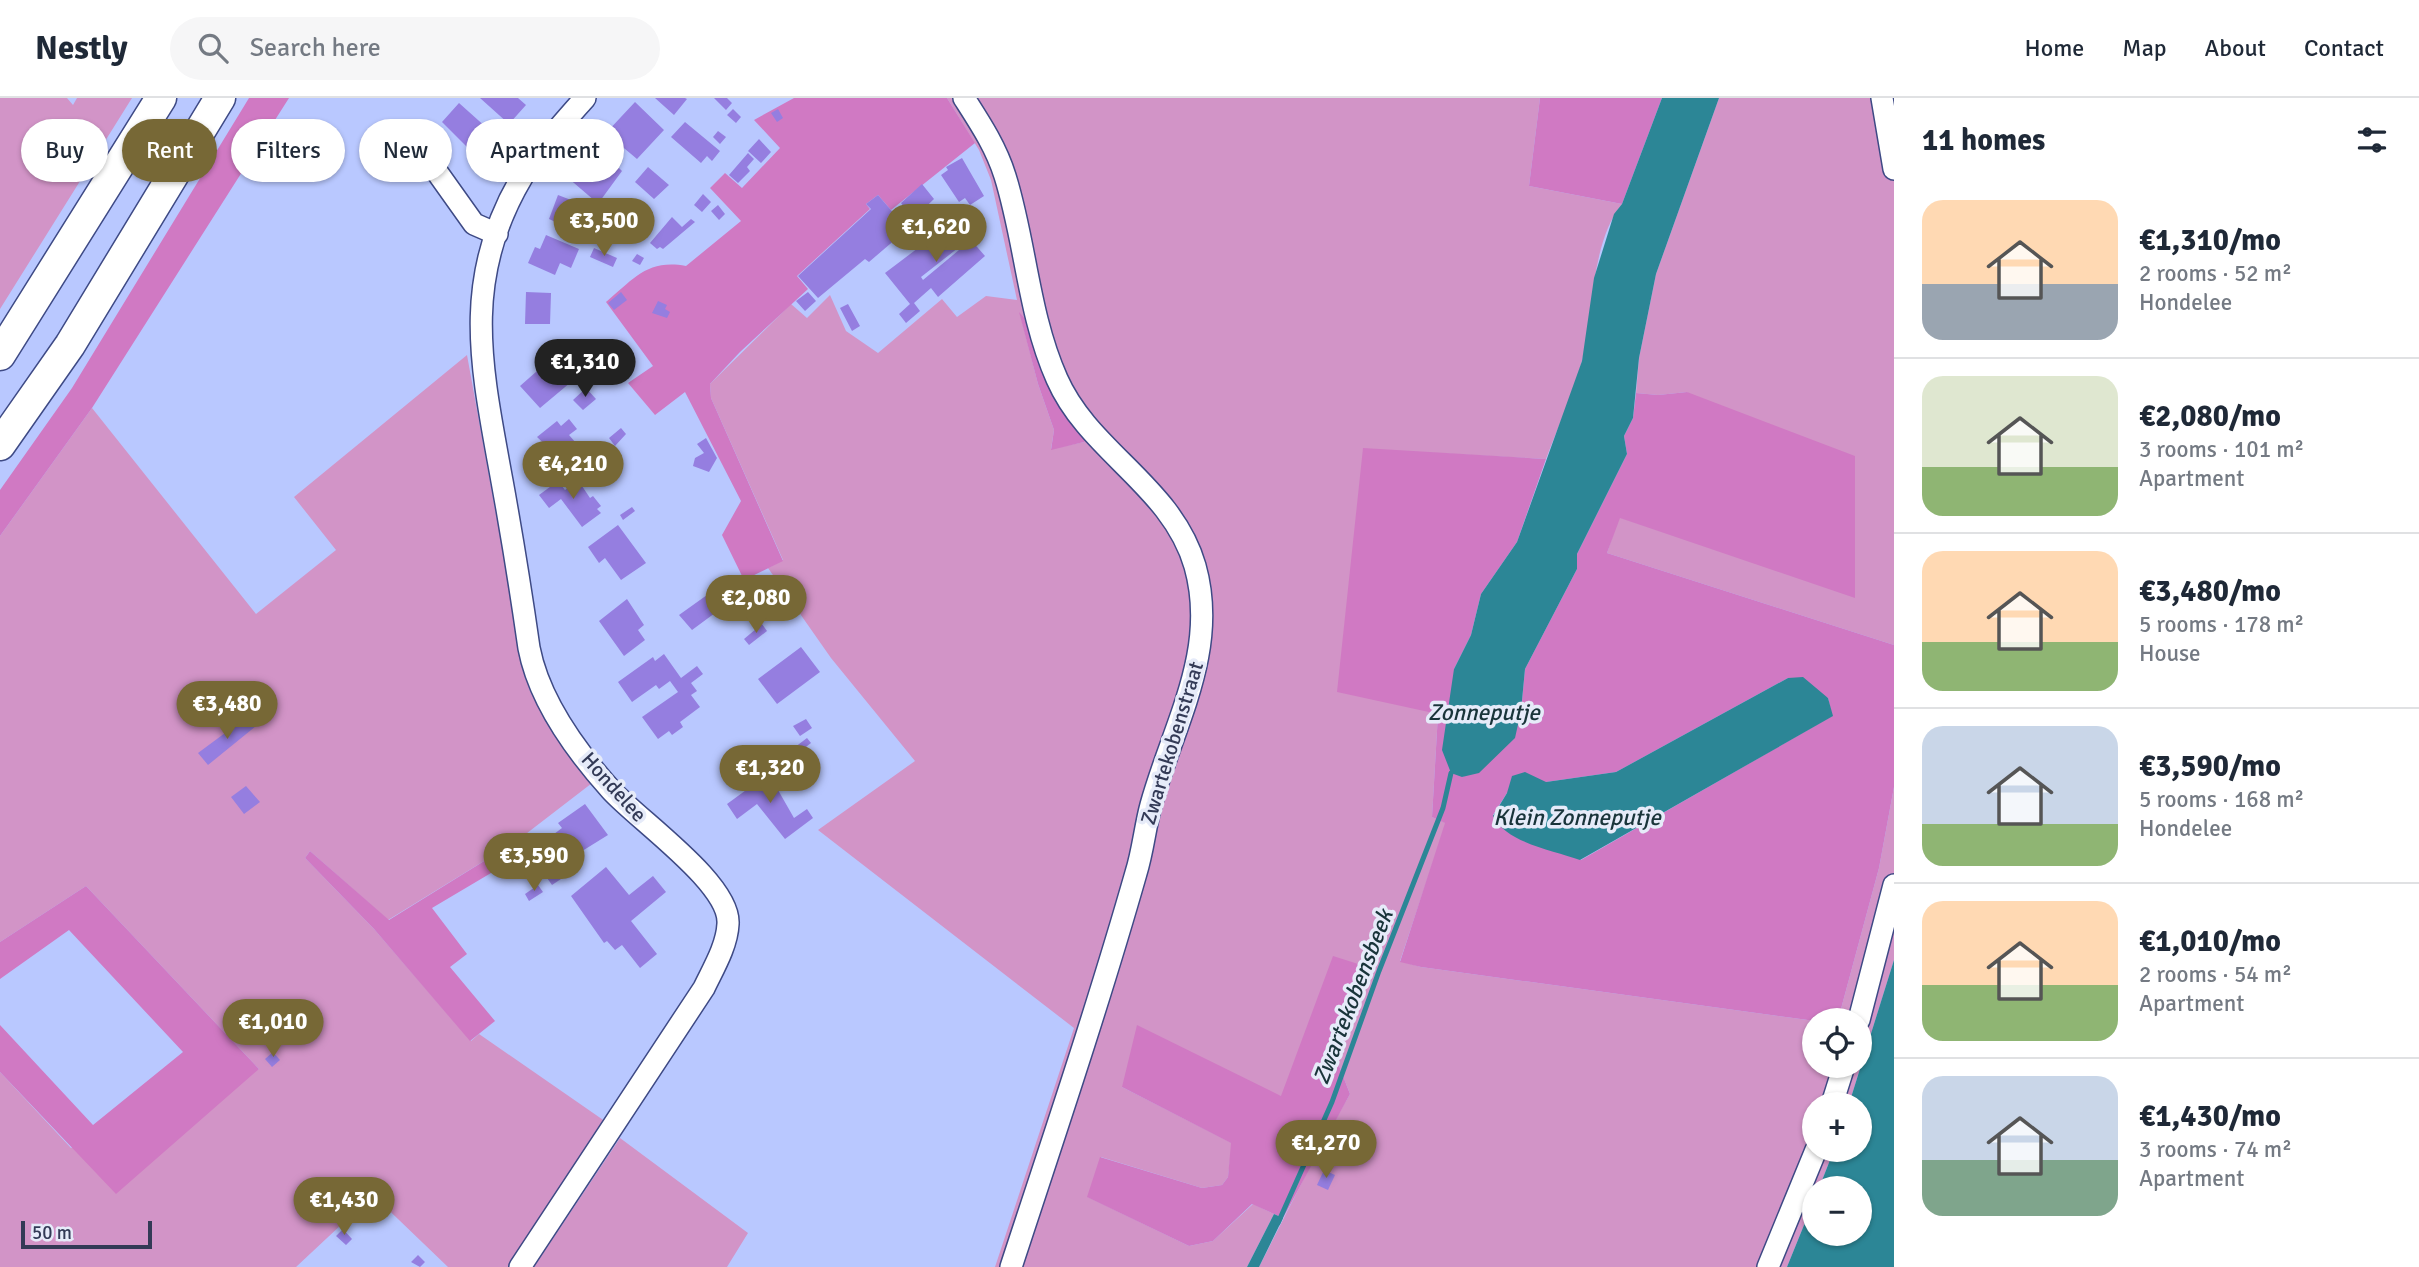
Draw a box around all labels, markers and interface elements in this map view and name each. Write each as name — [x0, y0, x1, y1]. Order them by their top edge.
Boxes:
search box — [170, 17, 660, 80]
text: Nestly — [35, 28, 128, 69]
icon: search — [194, 29, 232, 67]
text: Search here — [250, 32, 381, 64]
text: Home — [2024, 33, 2084, 63]
text: Map — [2122, 33, 2167, 63]
text: About — [2205, 33, 2266, 63]
text: Contact — [2304, 33, 2384, 63]
chip: Buy — [21, 119, 108, 182]
chip: Rent — [122, 119, 217, 182]
chip: Filters — [231, 119, 345, 182]
chip: New — [359, 119, 452, 182]
chip: Apartment — [466, 119, 624, 182]
icon: filters — [2353, 121, 2391, 159]
text: 11 homes — [1922, 122, 2045, 159]
pin: €3,500 — [547, 198, 661, 258]
pin: €1,620 — [879, 204, 993, 264]
text: €3,500 — [570, 206, 638, 235]
text: €1,620 — [902, 212, 970, 241]
text: €1,310/mo — [2139, 222, 2281, 259]
icon: home — [1978, 228, 2062, 312]
text: 2 rooms · 52 m² — [2139, 259, 2292, 288]
text: Hondelee — [2139, 288, 2232, 317]
pin: €1,310 — [528, 340, 642, 399]
text: €1,310 — [551, 347, 619, 376]
text: €2,080/mo — [2139, 398, 2281, 435]
icon: home — [1978, 404, 2062, 488]
text: 3 rooms · 101 m² — [2139, 435, 2304, 464]
pin: €4,210 — [516, 442, 630, 501]
text: €4,210 — [539, 449, 607, 478]
text: Apartment — [2139, 464, 2244, 493]
text: €3,480/mo — [2139, 573, 2281, 610]
pin: €2,080 — [699, 575, 813, 635]
icon: home — [1978, 579, 2062, 663]
text: €2,080 — [722, 583, 790, 612]
text: 5 rooms · 178 m² — [2139, 610, 2304, 639]
text: House — [2139, 639, 2201, 668]
street label: Zwartekobenstraat — [1135, 658, 1209, 828]
pin: €3,480 — [170, 682, 284, 741]
text: €3,480 — [193, 689, 261, 718]
water label: Zonneputje — [1428, 698, 1541, 727]
pin: €1,320 — [713, 746, 827, 805]
street label: Hondelee — [576, 747, 652, 827]
text: €3,590/mo — [2139, 748, 2281, 785]
text: €1,320 — [736, 753, 804, 782]
icon: home — [1978, 754, 2062, 838]
text: 5 rooms · 168 m² — [2139, 785, 2304, 814]
water label: Klein Zonneputje — [1493, 803, 1662, 832]
text: Hondelee — [2139, 814, 2232, 843]
pin: €3,590 — [477, 834, 591, 893]
text: €3,590 — [500, 841, 568, 870]
water label: Zwartekobensbeek — [1306, 903, 1400, 1088]
text: €1,010/mo — [2139, 923, 2281, 960]
icon: home — [1978, 929, 2062, 1013]
text: 2 rooms · 54 m² — [2139, 960, 2292, 989]
text: Apartment — [2139, 989, 2244, 1018]
pin: €1,010 — [216, 1000, 330, 1059]
text: €1,010 — [239, 1007, 307, 1036]
map controls — [1802, 1008, 1872, 1246]
button: locate — [1802, 1008, 1872, 1078]
button: + — [1802, 1092, 1872, 1162]
text: €1,430/mo — [2139, 1098, 2281, 1135]
icon: home — [1978, 1104, 2062, 1188]
pin: €1,270 — [1269, 1121, 1383, 1180]
text: €1,270 — [1292, 1128, 1360, 1157]
text: 3 rooms · 74 m² — [2139, 1135, 2292, 1164]
text: Apartment — [2139, 1164, 2244, 1193]
button: − — [1802, 1176, 1872, 1246]
pin: €1,430 — [287, 1178, 401, 1237]
text: €1,430 — [310, 1185, 378, 1214]
scale bar — [21, 1218, 152, 1250]
text: 50 m — [32, 1221, 72, 1245]

